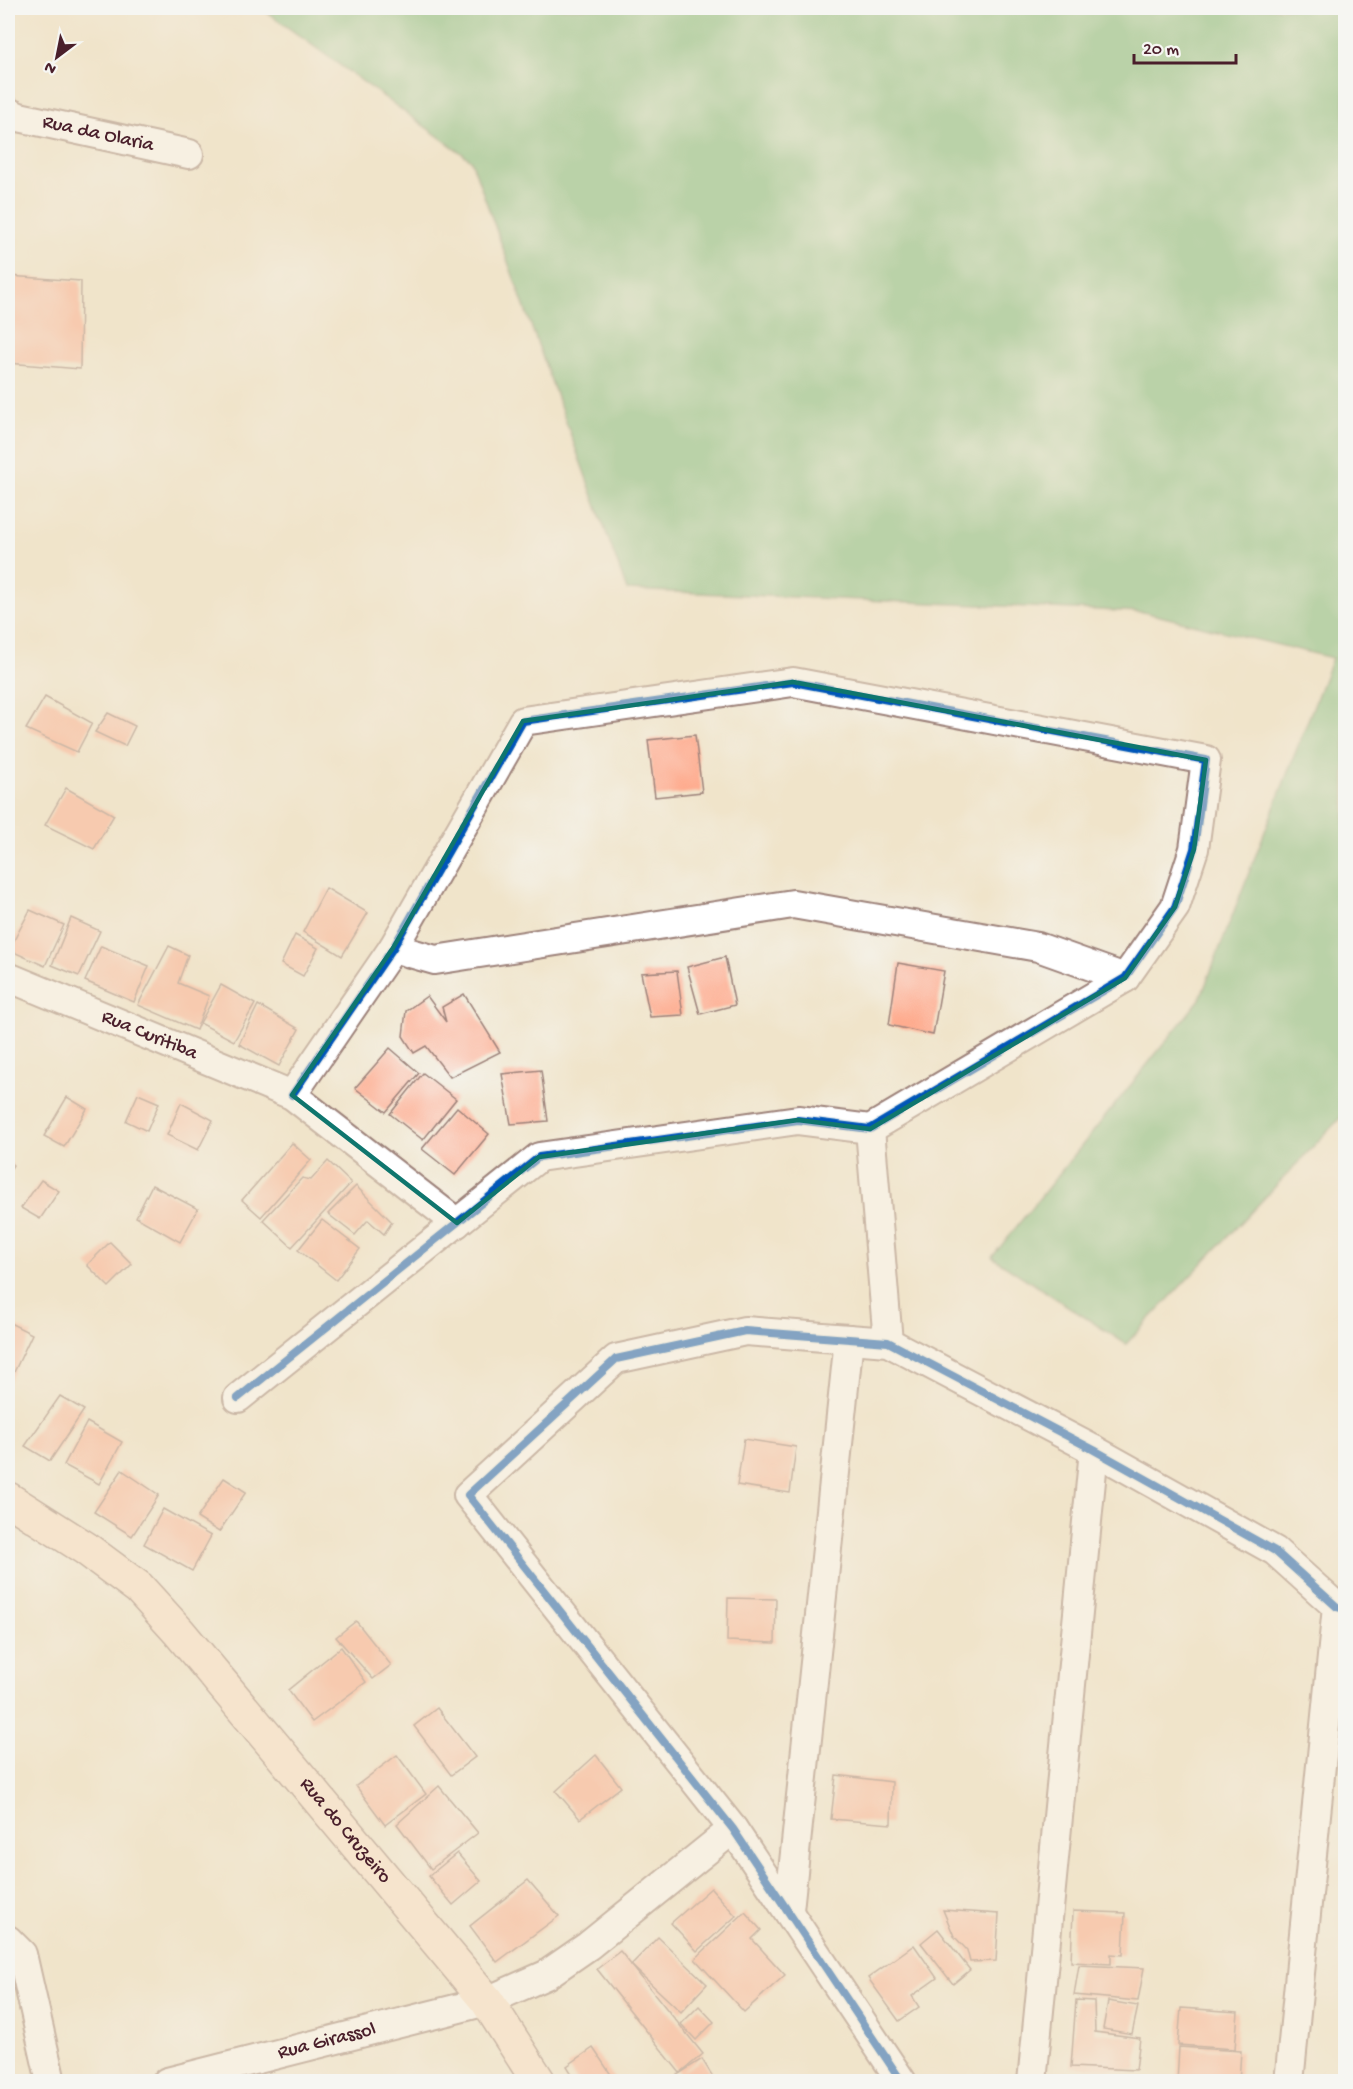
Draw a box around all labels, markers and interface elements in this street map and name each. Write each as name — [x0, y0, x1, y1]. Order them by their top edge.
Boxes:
north arrow — [27, 27, 87, 87]
scale bar — [1134, 27, 1236, 65]
text: 20 m — [1143, 40, 1179, 61]
text: N — [41, 56, 60, 78]
street label: Rua da Olaria — [40, 111, 157, 158]
street label: Rua Curitiba — [98, 1006, 201, 1066]
street label: Rua do Cruzeiro — [294, 1773, 396, 1889]
street label: Rua Girassol — [275, 2018, 378, 2065]

